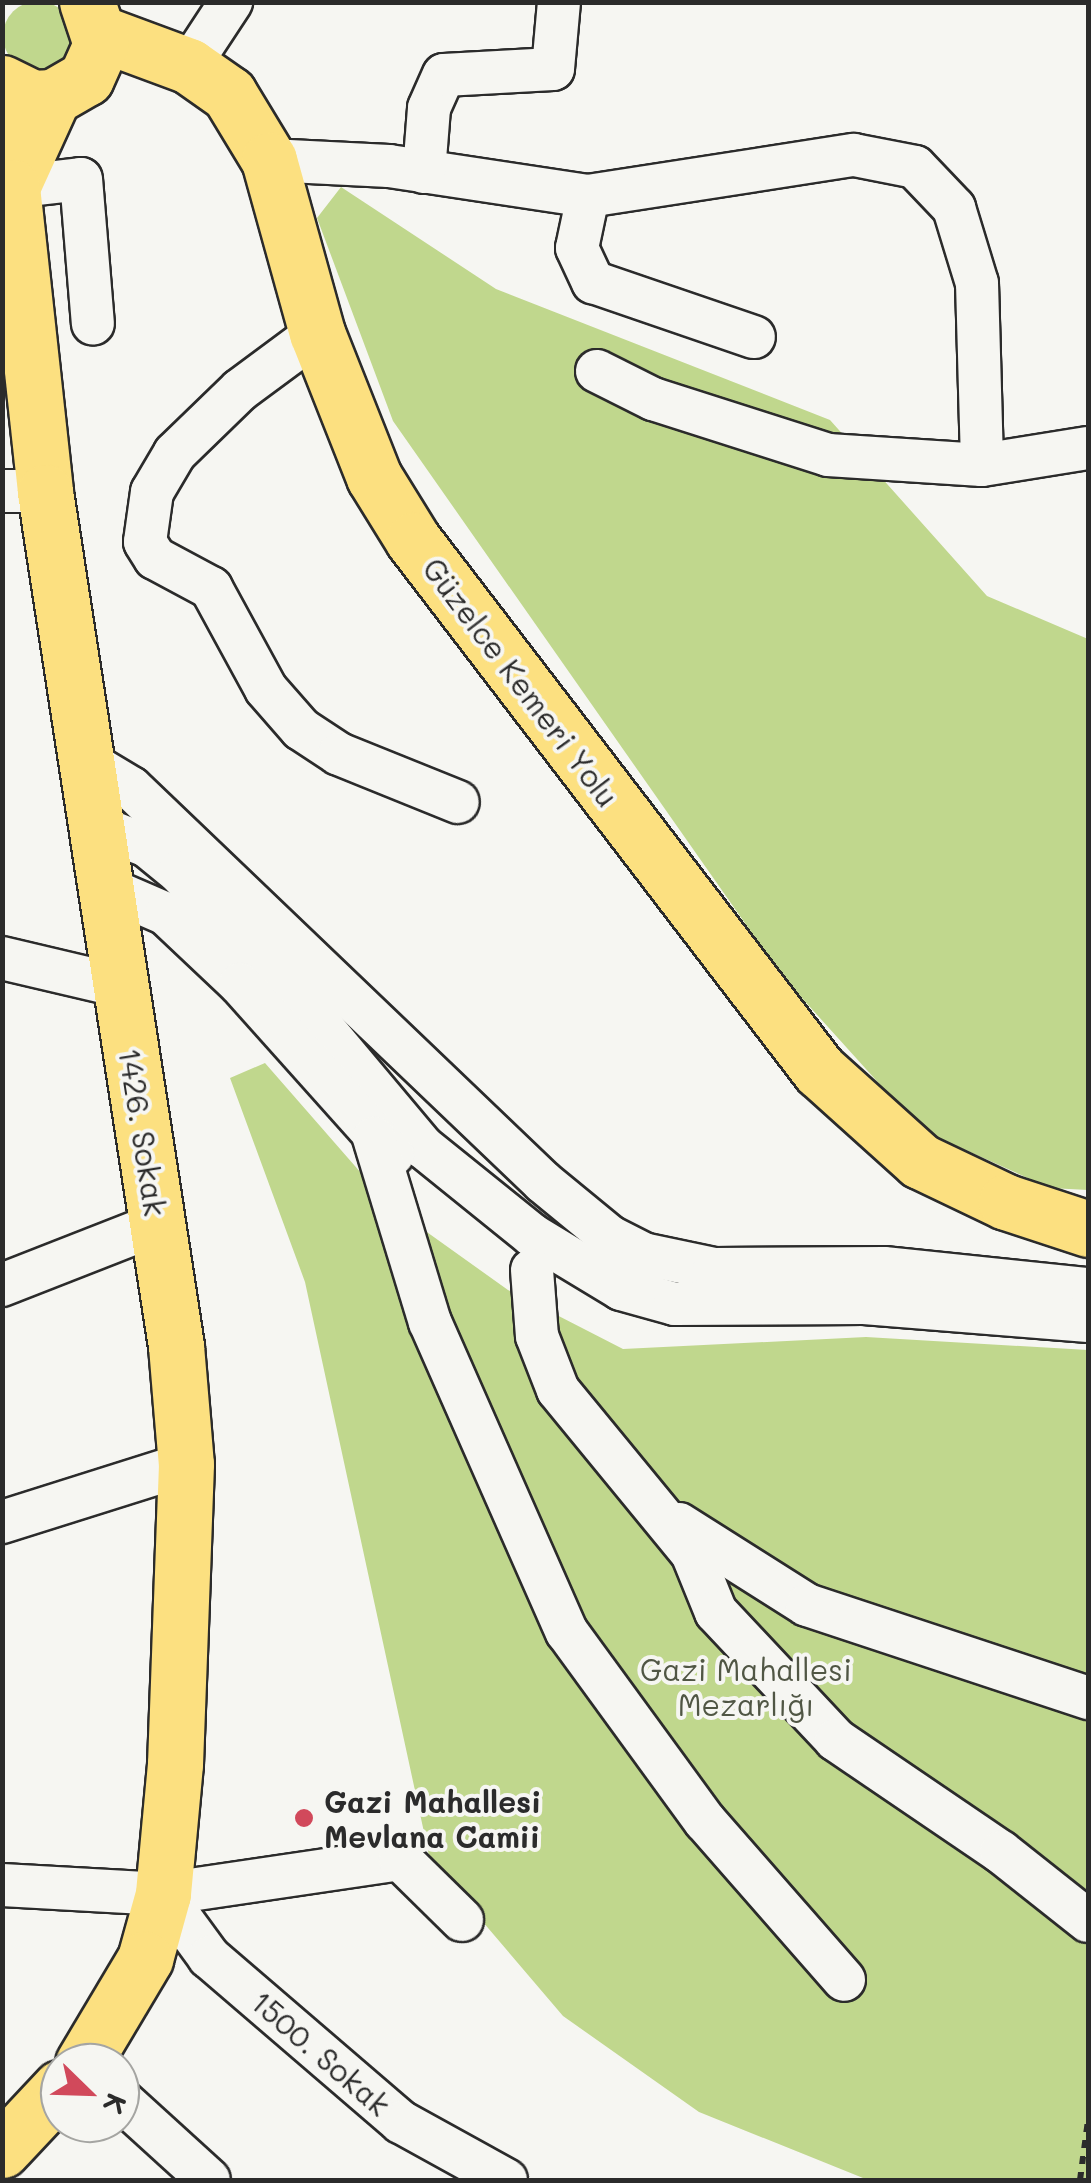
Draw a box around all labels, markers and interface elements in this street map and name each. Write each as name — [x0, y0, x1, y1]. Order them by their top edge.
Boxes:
street label: Güzelce Kemeri Yolu — [416, 551, 626, 813]
street label: 1426. Sokak — [112, 1045, 174, 1219]
park label: Gazi Mahallesi Mezarlığı — [640, 1651, 852, 1722]
place label: Gazi Mahallesi Mevlana Camii — [324, 1783, 541, 1854]
marker: Gazi Mahallesi Mevlana Camii — [293, 1807, 315, 1829]
street label: 1500. Sokak — [244, 1983, 398, 2123]
north arrow — [40, 2043, 140, 2143]
text: K — [96, 2088, 136, 2119]

